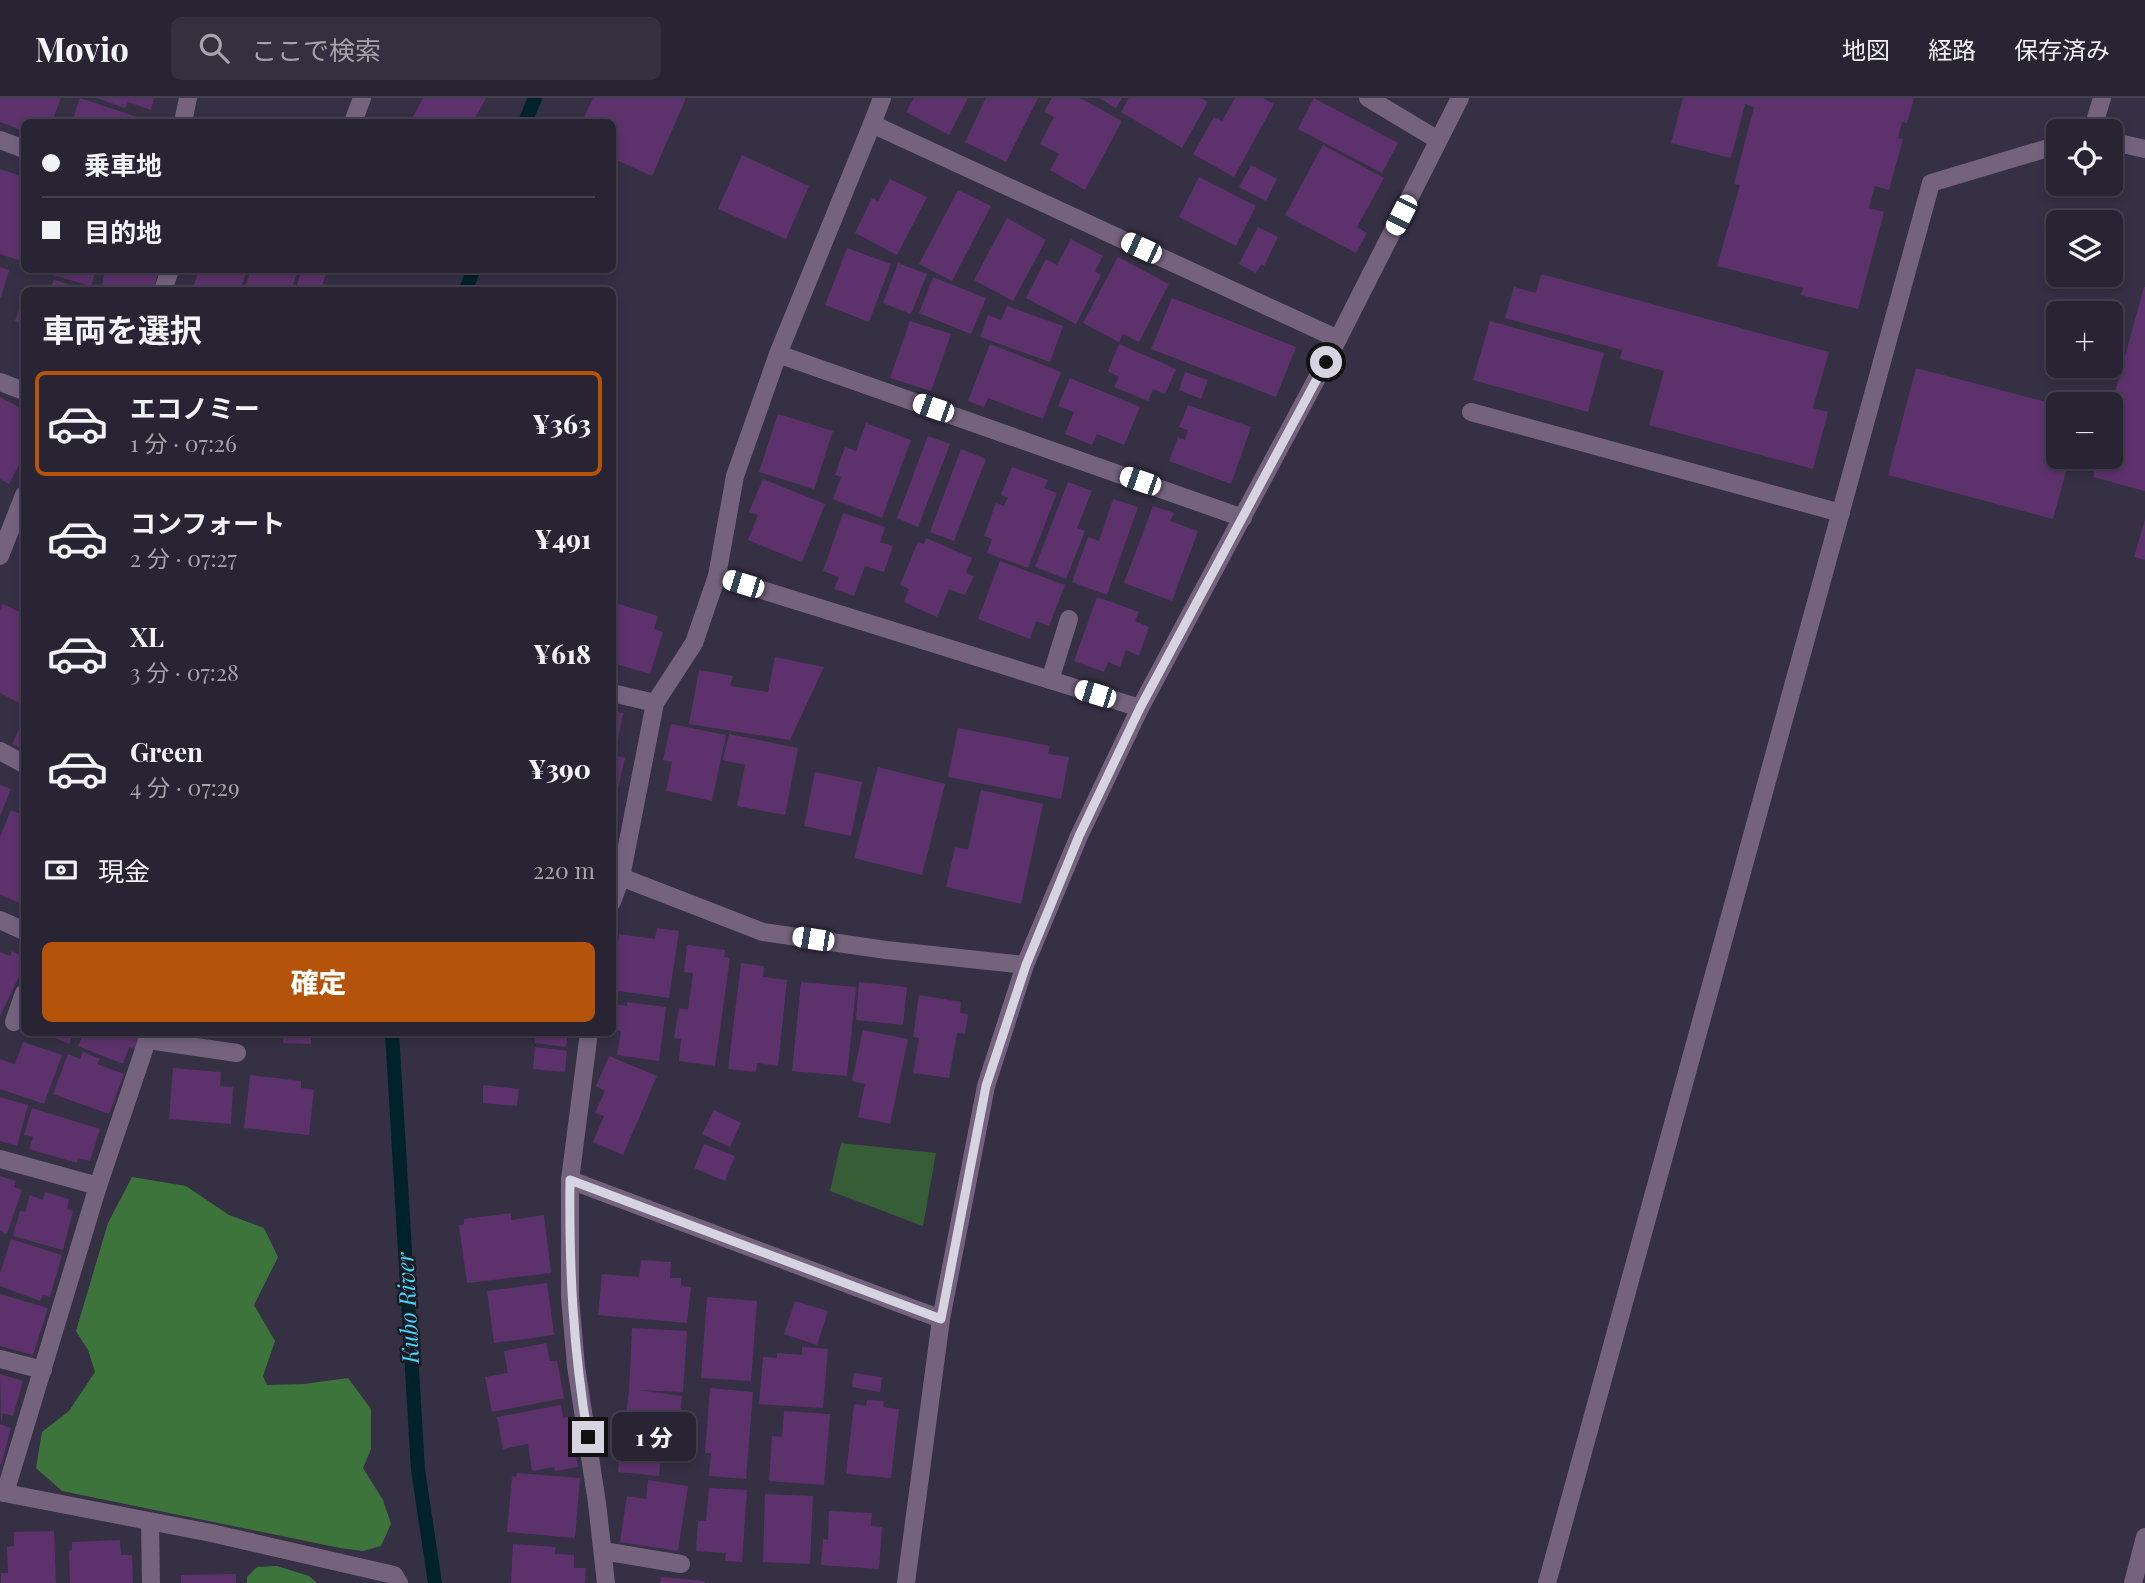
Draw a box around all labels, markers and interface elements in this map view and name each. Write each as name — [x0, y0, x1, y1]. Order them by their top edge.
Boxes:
search box — [171, 17, 661, 80]
text: Movio — [35, 26, 129, 70]
icon: search — [195, 29, 233, 67]
text: ここで検索 — [251, 32, 381, 67]
text: 地図 — [1842, 33, 1890, 65]
text: 経路 — [1928, 33, 1976, 65]
text: 保存済み — [2014, 33, 2110, 65]
map controls — [2046, 119, 2123, 469]
button: locate — [2046, 119, 2123, 196]
text: 乗車地 — [84, 147, 162, 182]
car — [1383, 192, 1420, 238]
button: layers — [2046, 210, 2123, 287]
text: 目的地 — [84, 214, 162, 249]
car — [1118, 230, 1165, 266]
button: + — [2046, 301, 2123, 378]
text: 車両を選択 — [42, 307, 202, 350]
route start — [1310, 346, 1342, 378]
text: エコノミー — [130, 390, 260, 425]
car — [910, 391, 957, 425]
icon: car — [46, 392, 109, 455]
button: − — [2046, 392, 2123, 469]
text: ¥363 — [532, 406, 591, 441]
text: 1 分 · 07:26 — [130, 427, 237, 458]
car — [1117, 464, 1164, 498]
text: コンフォート — [130, 505, 285, 540]
icon: car — [46, 507, 109, 570]
text: ¥491 — [534, 521, 591, 556]
text: 2 分 · 07:27 — [130, 542, 237, 573]
car — [720, 568, 767, 600]
text: XL — [130, 619, 164, 654]
icon: car — [46, 622, 109, 685]
text: ¥618 — [533, 636, 591, 671]
text: 3 分 · 07:28 — [130, 656, 239, 687]
car — [1072, 678, 1119, 710]
text: Green — [130, 734, 203, 769]
icon: car — [46, 737, 109, 800]
text: ¥390 — [528, 751, 591, 786]
text: 4 分 · 07:29 — [130, 771, 240, 802]
icon: cash — [42, 851, 80, 889]
text: 現金 — [98, 853, 150, 888]
text: 220 m — [533, 854, 595, 885]
car — [791, 925, 836, 953]
button: 確定 — [42, 942, 595, 1022]
water label: Kubo River — [388, 1250, 425, 1365]
callout: 1 分 — [612, 1412, 696, 1462]
route end — [572, 1421, 604, 1453]
text: 1 分 — [635, 1421, 673, 1452]

